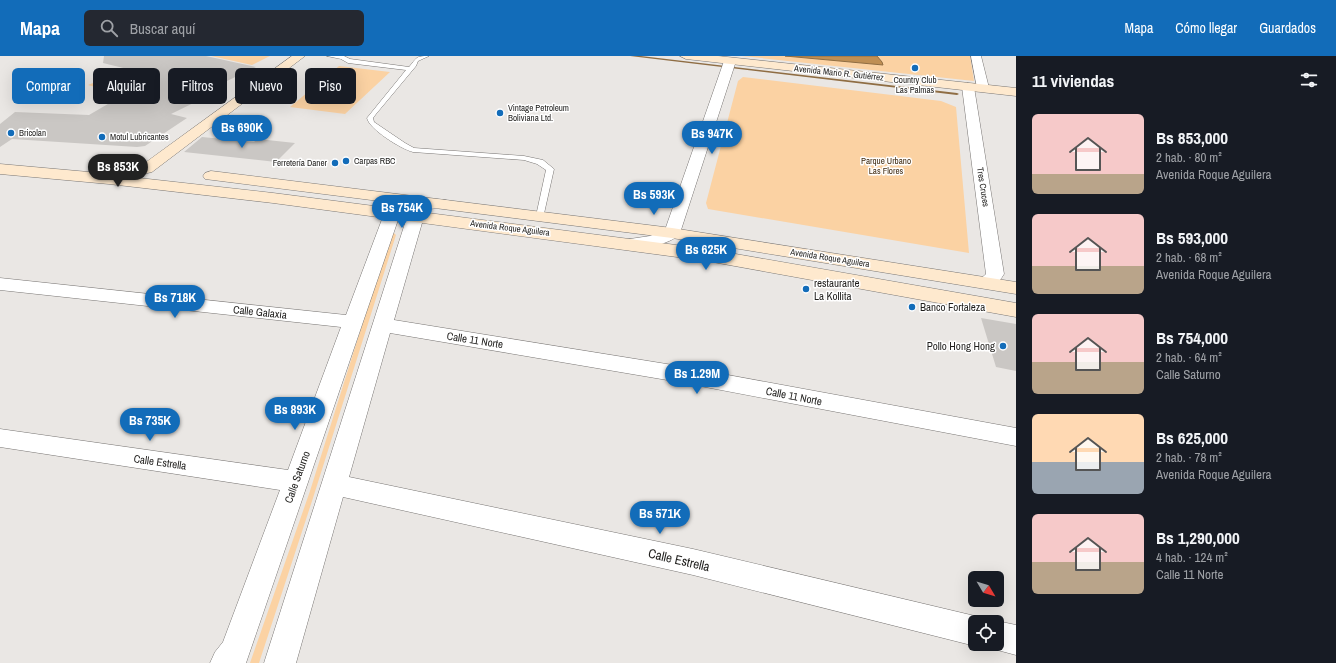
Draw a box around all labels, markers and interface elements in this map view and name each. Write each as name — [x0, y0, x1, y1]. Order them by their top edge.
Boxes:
search box — [84, 10, 364, 46]
text: Mapa — [20, 15, 60, 41]
icon: search — [98, 17, 120, 39]
text: Buscar aquí — [130, 18, 195, 39]
text: Mapa — [1125, 19, 1153, 37]
text: Cómo llegar — [1175, 19, 1237, 37]
text: Guardados — [1259, 19, 1316, 37]
street label: Avenida Mario R. Gutiérrez — [793, 62, 885, 84]
marker: Country Club Las Palmas — [910, 63, 920, 73]
chip: Comprar — [12, 68, 85, 104]
chip: Alquilar — [93, 68, 160, 104]
chip: Filtros — [168, 68, 227, 104]
chip: Nuevo — [235, 68, 297, 104]
chip: Piso — [305, 68, 356, 104]
text: 11 viviendas — [1032, 69, 1114, 92]
icon: filters — [1298, 69, 1320, 91]
place label: Country Club Las Palmas — [893, 74, 937, 96]
place label: Vintage Petroleum Boliviana Ltd. — [508, 102, 569, 124]
marker: Vintage Petroleum Boliviana Ltd. — [495, 108, 505, 118]
pin: Bs 690K — [205, 115, 279, 149]
text: Bs 690K — [221, 119, 263, 136]
pin: Bs 947K — [675, 121, 749, 155]
text: Bs 947K — [691, 125, 733, 142]
text: Bs 853,000 — [1156, 126, 1228, 149]
place label: Bricolan — [19, 127, 46, 139]
marker: Bricolan — [6, 128, 16, 138]
icon: home — [1064, 130, 1112, 178]
place label: Motul Lubricantes — [110, 131, 169, 143]
marker: Motul Lubricantes — [97, 132, 107, 142]
text: 2 hab. · 80 m² — [1156, 149, 1222, 166]
pin: Bs 853K — [81, 154, 155, 188]
place label: Carpas RBC — [354, 155, 395, 167]
park label: Parque Urbano Las Flores — [861, 155, 911, 177]
marker: Carpas RBC — [341, 156, 351, 166]
place label: Ferretería Daner — [273, 157, 328, 169]
text: Bs 853K — [97, 158, 139, 175]
marker: Ferretería Daner — [330, 158, 340, 168]
street label: Tres Cruces — [974, 166, 992, 208]
text: Avenida Roque Aguilera — [1156, 166, 1271, 183]
pin: Bs 593K — [617, 182, 691, 216]
text: Bs 593K — [633, 186, 675, 203]
pin: Bs 754K — [365, 195, 439, 229]
text: Bs 754K — [381, 199, 423, 216]
street label: Avenida Roque Aguilera — [469, 217, 550, 239]
text: Bs 593,000 — [1156, 226, 1228, 249]
icon: home — [1064, 230, 1112, 278]
pin: Bs 625K — [669, 237, 743, 271]
text: Bs 625K — [685, 241, 727, 258]
street label: Avenida Roque Aguilera — [789, 246, 870, 270]
text: 2 hab. · 68 m² — [1156, 249, 1222, 266]
text: Avenida Roque Aguilera — [1156, 266, 1271, 283]
place label: restaurante La Kollita — [814, 276, 860, 303]
marker: restaurante La Kollita — [801, 284, 811, 294]
pin: Bs 718K — [138, 285, 212, 319]
text: Bs 718K — [154, 289, 196, 306]
place label: Banco Fortaleza — [920, 300, 985, 314]
street label: Calle Galaxia — [232, 302, 288, 322]
marker: Banco Fortaleza — [907, 302, 917, 312]
text: Bs 754,000 — [1156, 326, 1228, 349]
street label: Calle 11 Norte — [446, 329, 504, 351]
icon: home — [1064, 330, 1112, 378]
place label: Pollo Hong Hong — [927, 339, 995, 353]
marker: Pollo Hong Hong — [998, 341, 1008, 351]
text: 2 hab. · 64 m² — [1156, 349, 1222, 366]
pin: Bs 1.29M — [656, 361, 738, 395]
text: Bs 1.29M — [674, 365, 720, 382]
text: Calle Saturno — [1156, 366, 1221, 383]
street label: Calle 11 Norte — [765, 384, 823, 408]
pin: Bs 893K — [258, 397, 332, 431]
text: Bs 893K — [274, 401, 316, 418]
pin: Bs 735K — [113, 408, 187, 442]
text: Bs 735K — [129, 412, 171, 429]
text: Bs 625,000 — [1156, 426, 1228, 449]
icon: home — [1064, 430, 1112, 478]
street label: Calle Saturno — [281, 449, 313, 505]
text: 2 hab. · 78 m² — [1156, 449, 1222, 466]
street label: Calle Estrella — [133, 451, 187, 473]
text: Avenida Roque Aguilera — [1156, 466, 1271, 483]
pin: Bs 571K — [623, 501, 697, 535]
text: Bs 571K — [639, 505, 681, 522]
text: Bs 1,290,000 — [1156, 526, 1240, 549]
icon: home — [1064, 530, 1112, 578]
street label: Calle Estrella — [646, 545, 712, 575]
text: 4 hab. · 124 m² — [1156, 549, 1228, 566]
text: Calle 11 Norte — [1156, 566, 1223, 583]
north arrow — [968, 571, 1004, 607]
map controls — [968, 571, 1004, 651]
button: locate — [968, 615, 1004, 651]

